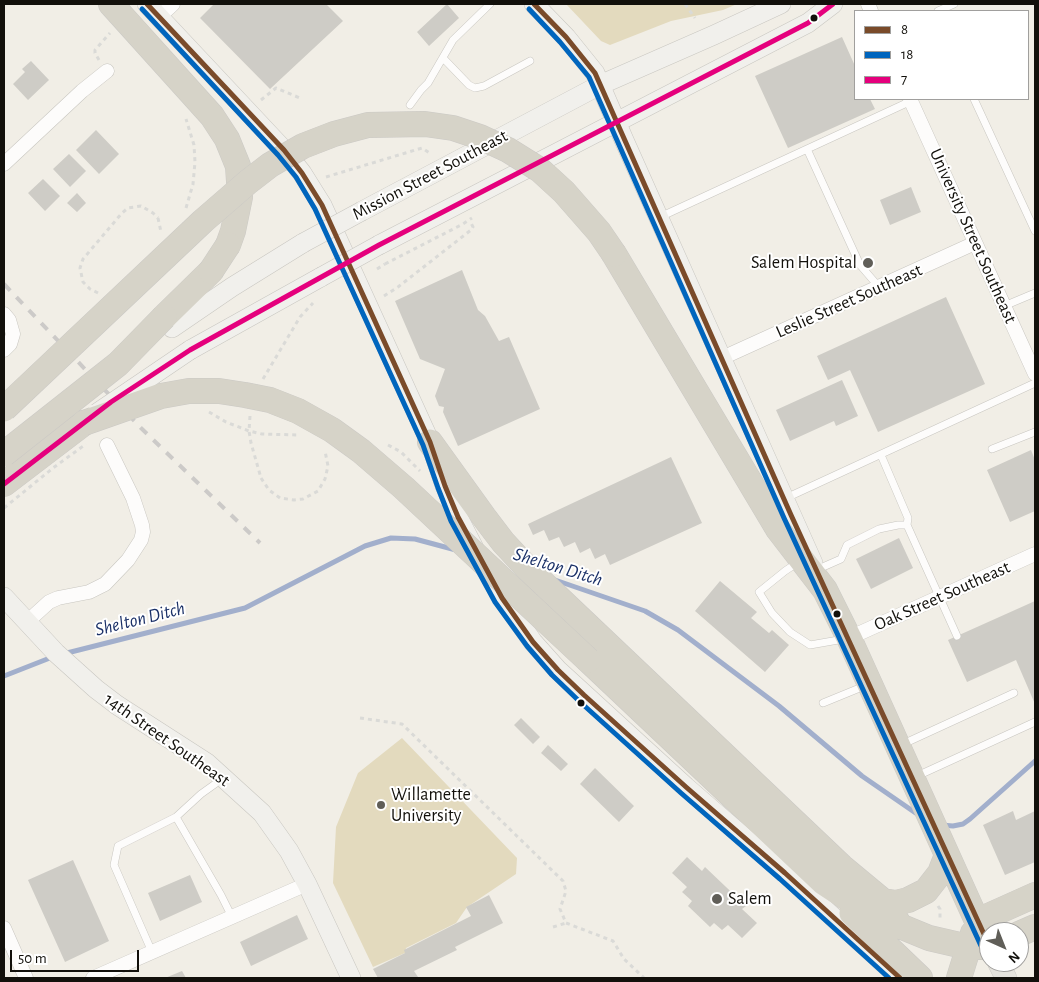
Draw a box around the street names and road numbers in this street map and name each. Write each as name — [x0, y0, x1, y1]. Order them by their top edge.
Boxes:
street label: Mission Street Southeast — [349, 125, 511, 225]
street label: University Street Southeast — [925, 145, 1021, 327]
street label: Leslie Street Southeast — [772, 259, 926, 343]
street label: Oak Street Southeast — [871, 556, 1013, 636]
street label: 14th Street Southeast — [100, 689, 234, 791]

